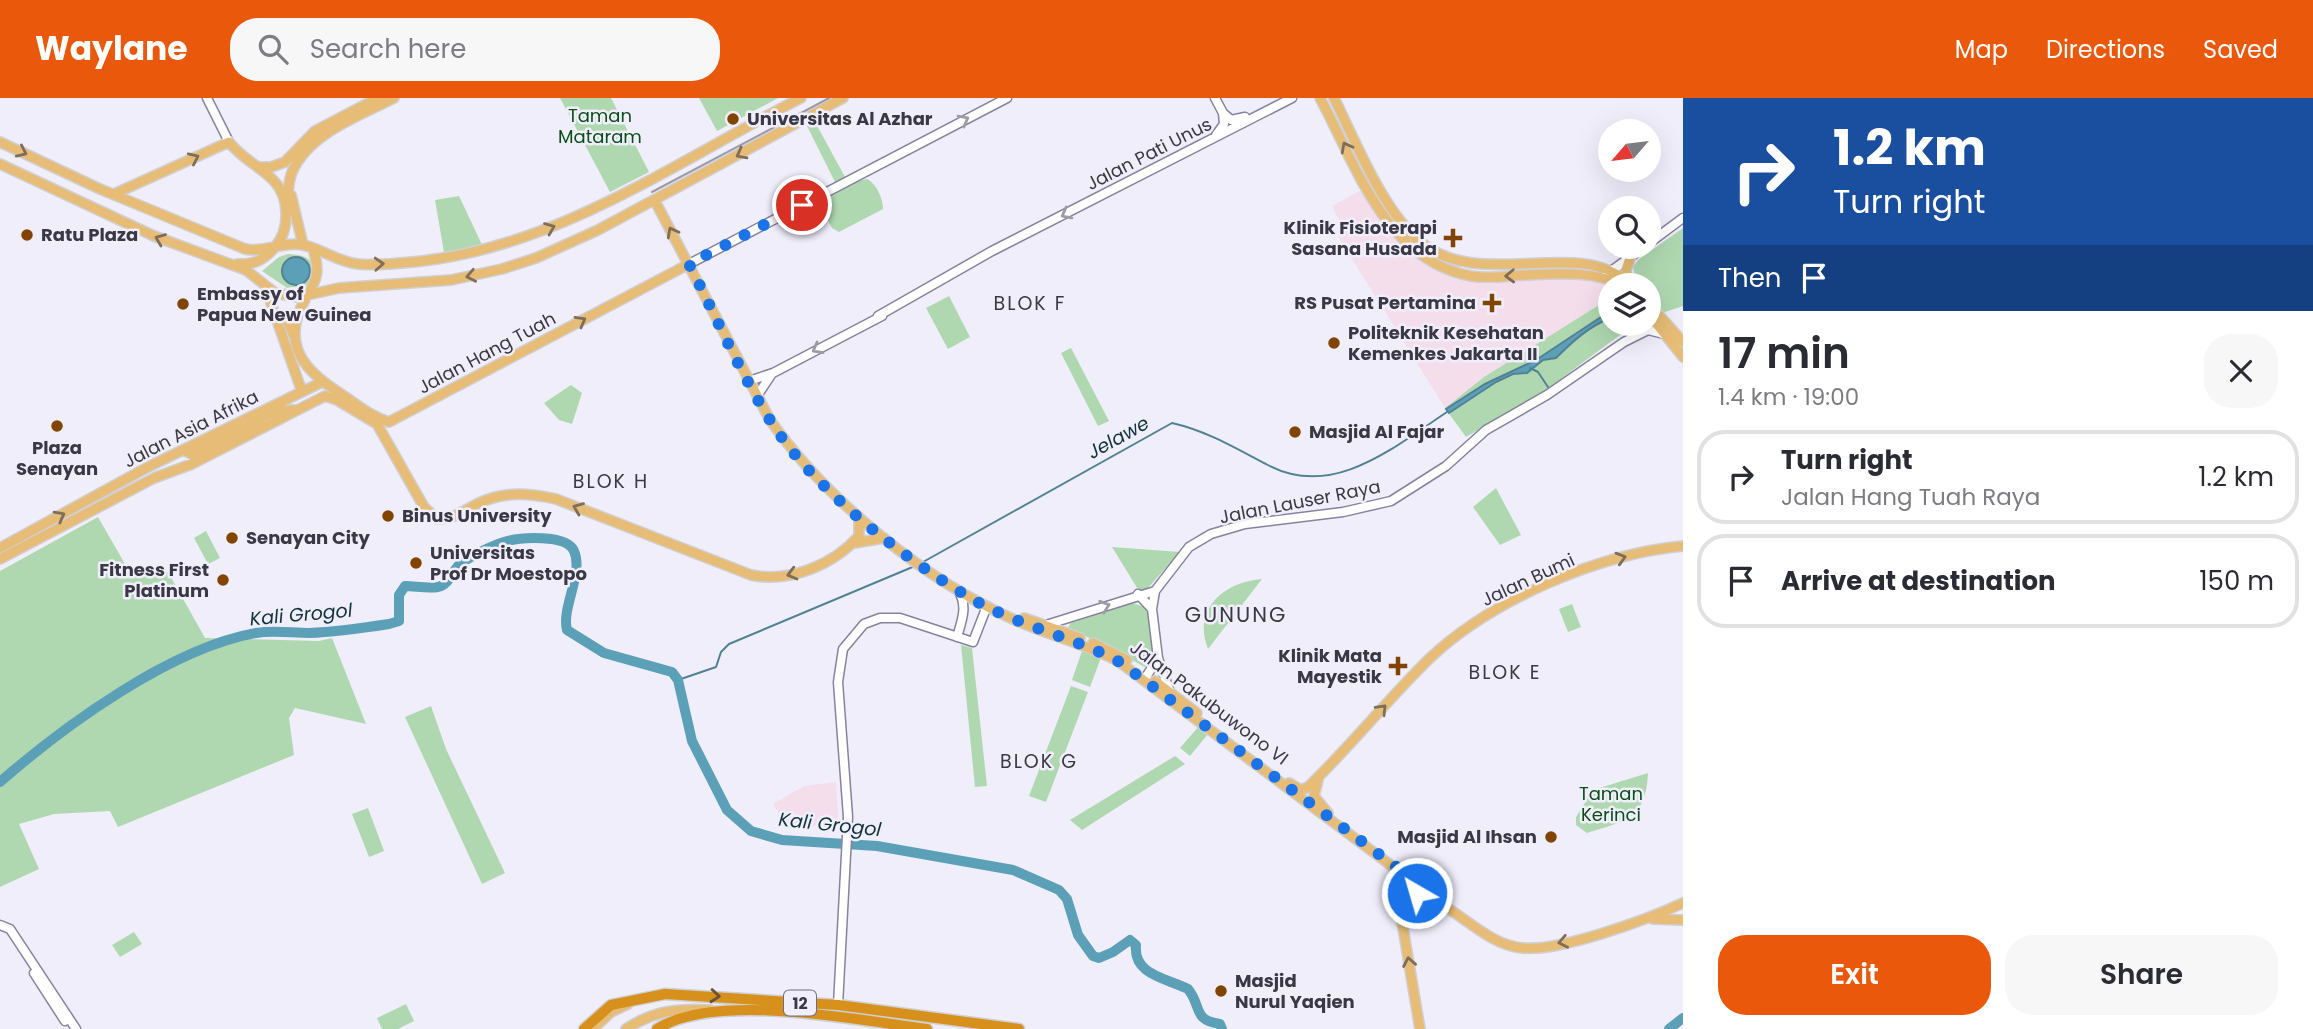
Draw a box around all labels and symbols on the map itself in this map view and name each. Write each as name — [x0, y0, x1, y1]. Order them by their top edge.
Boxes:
park label: Taman Mataram — [558, 103, 642, 149]
place label: Universitas Al Azhar — [747, 106, 933, 131]
marker: Universitas Al Azhar — [725, 111, 741, 127]
street label: Jalan Pati Unus — [1082, 111, 1216, 196]
one-way arrow — [957, 115, 969, 129]
north arrow — [1598, 119, 1661, 182]
one-way arrow — [1341, 141, 1354, 154]
one-way arrow — [15, 144, 27, 158]
one-way arrow — [736, 146, 748, 159]
one-way arrow — [187, 152, 199, 166]
pin — [772, 175, 832, 235]
one-way arrow — [1061, 206, 1073, 220]
place label: Klinik Fisioterapi Sasana Husada — [1284, 215, 1437, 261]
place label: Ratu Plaza — [41, 222, 138, 247]
one-way arrow — [543, 223, 555, 237]
marker: Ratu Plaza — [19, 227, 35, 243]
one-way arrow — [667, 227, 680, 240]
marker: Klinik Fisioterapi Sasana Husada — [1443, 228, 1463, 248]
one-way arrow — [155, 233, 167, 247]
one-way arrow — [374, 256, 385, 271]
one-way arrow — [465, 267, 477, 282]
one-way arrow — [1505, 268, 1516, 283]
place label: Embassy of Papua New Guinea — [197, 281, 371, 327]
district label: BLOK F — [994, 290, 1066, 317]
place label: RS Pusat Pertamina — [1294, 290, 1476, 315]
marker: RS Pusat Pertamina — [1482, 293, 1502, 313]
marker: Embassy of Papua New Guinea — [175, 296, 191, 312]
street label: Jalan Hang Tuah — [413, 306, 560, 399]
one-way arrow — [574, 316, 587, 329]
place label: Politeknik Kesehatan Kemenkes Jakarta II — [1348, 320, 1544, 366]
marker: Politeknik Kesehatan Kemenkes Jakarta II — [1326, 335, 1342, 351]
one-way arrow — [812, 341, 824, 355]
street label: Jalan Asia Afrika — [119, 384, 262, 473]
water label: Jelawe — [1083, 409, 1154, 465]
marker: Plaza Senayan — [49, 418, 65, 434]
place label: Masjid Al Fajar — [1309, 419, 1444, 444]
marker: Masjid Al Fajar — [1287, 424, 1303, 440]
place label: Plaza Senayan — [16, 435, 98, 481]
district label: BLOK H — [573, 468, 649, 495]
street label: Jalan Lauser Raya — [1217, 474, 1383, 529]
one-way arrow — [573, 502, 585, 516]
place label: Binus University — [402, 503, 552, 528]
marker: Binus University — [380, 508, 396, 524]
one-way arrow — [53, 511, 65, 524]
place label: Senayan City — [246, 525, 370, 550]
marker: Senayan City — [224, 530, 240, 546]
place label: Universitas Prof Dr Moestopo — [430, 540, 587, 586]
street label: Jalan Bumi — [1477, 547, 1578, 612]
one-way arrow — [1615, 551, 1627, 566]
marker: Universitas Prof Dr Moestopo — [408, 555, 424, 571]
place label: Fitness First Platinum — [99, 557, 209, 603]
one-way arrow — [786, 566, 798, 580]
marker: Fitness First Platinum — [215, 572, 231, 588]
water label: Kali Grogol — [249, 597, 354, 632]
one-way arrow — [1098, 600, 1110, 614]
district label: GUNUNG — [1185, 600, 1287, 629]
street label: Jalan Pakubuwono VI — [1125, 635, 1294, 770]
place label: Klinik Mata Mayestik — [1278, 643, 1383, 689]
marker: Klinik Mata Mayestik — [1388, 656, 1408, 676]
district label: BLOK E — [1469, 659, 1542, 686]
one-way arrow — [1373, 704, 1386, 717]
district label: BLOK G — [1000, 748, 1078, 775]
park label: Taman Kerinci — [1579, 781, 1643, 827]
water label: Kali Grogol — [777, 806, 883, 843]
place label: Masjid Al Ihsan — [1397, 824, 1537, 849]
marker: Masjid Al Ihsan — [1543, 829, 1559, 845]
position arrow — [1380, 856, 1454, 930]
one-way arrow — [1557, 933, 1569, 948]
one-way arrow — [1402, 956, 1417, 968]
place label: Masjid Nurul Yaqien — [1235, 968, 1355, 1014]
marker: Masjid Nurul Yaqien — [1213, 983, 1229, 999]
one-way arrow — [710, 988, 721, 1003]
road number: 12 — [784, 990, 816, 1015]

